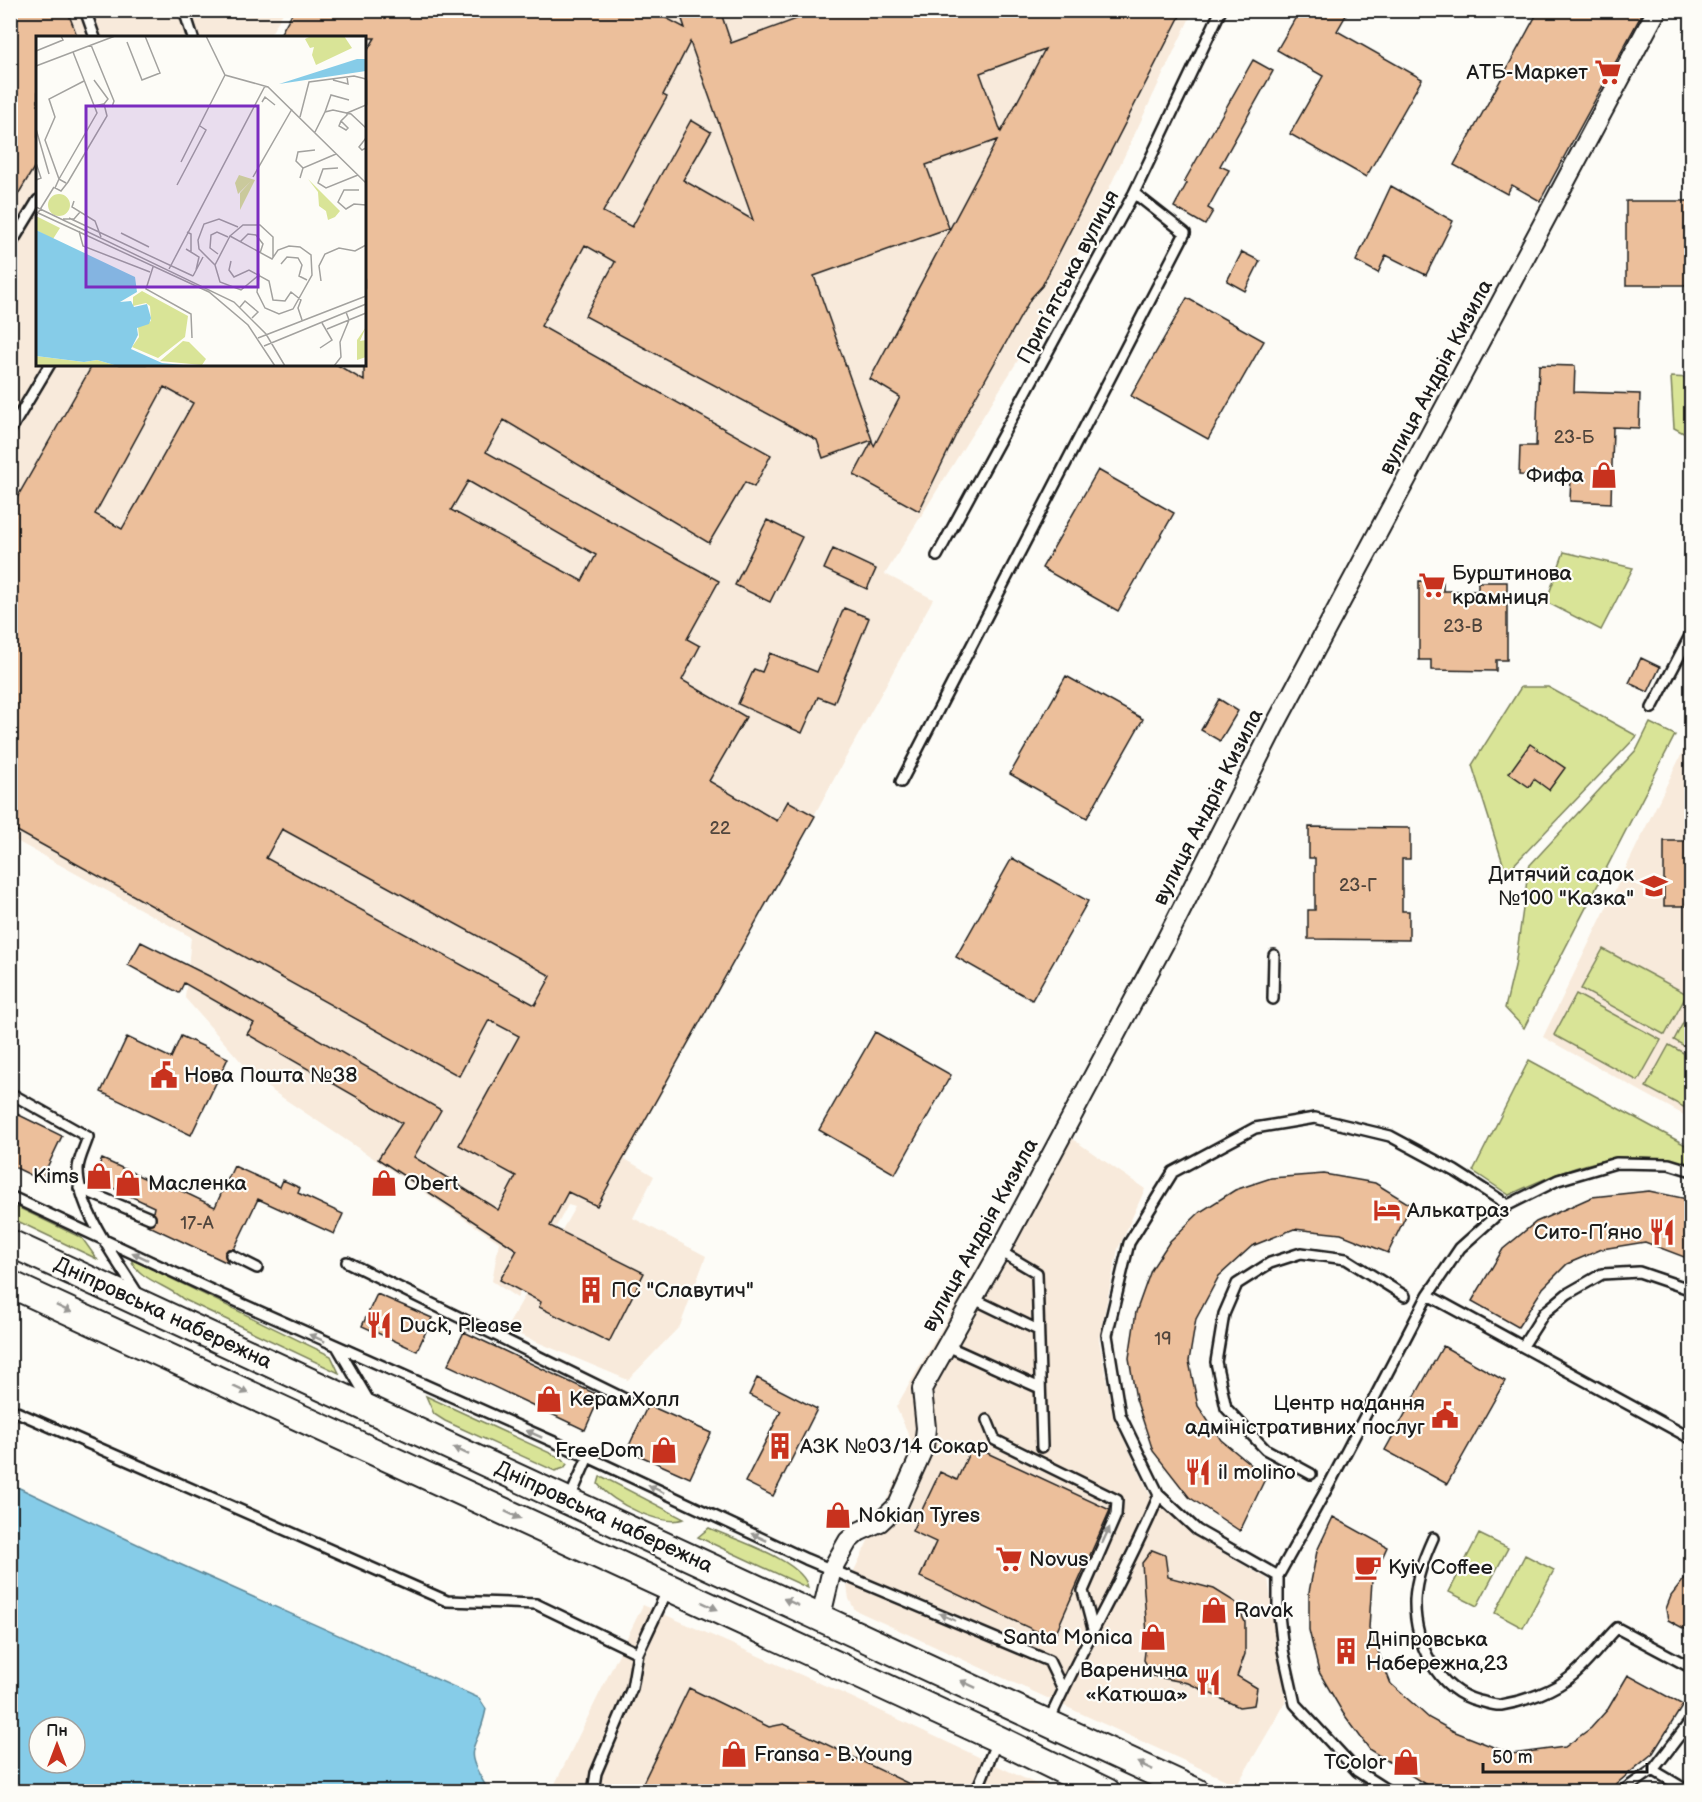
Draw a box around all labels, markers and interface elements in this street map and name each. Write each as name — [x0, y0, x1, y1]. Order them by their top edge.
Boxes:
inset map — [36, 36, 366, 366]
supermarket icon: АТБ-Маркет — [1593, 57, 1623, 87]
place label: АТБ-Маркет — [1465, 60, 1588, 85]
street label: Припʼятська вулиця — [1012, 186, 1124, 368]
street label: вулиця Андрія Кизила — [1374, 275, 1498, 479]
house number: 23-Б — [1554, 427, 1595, 448]
shop icon: Фифа — [1589, 460, 1619, 490]
place label: Фифа — [1526, 463, 1585, 488]
place label: Бурштинова крамниця — [1452, 561, 1573, 610]
supermarket icon: Бурштинова крамниця — [1417, 570, 1447, 600]
house number: 23-В — [1443, 616, 1483, 637]
street label: вулиця Андрія Кизила — [1148, 704, 1269, 909]
house number: 22 — [709, 818, 731, 839]
place label: Дитячий садок №100 "Казка" — [1488, 862, 1634, 911]
school or university icon: Дитячий садок №100 "Казка" — [1639, 871, 1669, 901]
house number: 23-Г — [1339, 875, 1377, 896]
public building icon: Нова Пошта №38 — [149, 1060, 179, 1090]
place label: Нова Пошта №38 — [184, 1063, 358, 1088]
street label: вулиця Андрія Кизила — [916, 1133, 1044, 1336]
shop icon: Kims — [84, 1161, 114, 1191]
place label: Kims — [33, 1164, 79, 1189]
shop icon: Масленка — [113, 1168, 143, 1198]
shop icon: Obert — [369, 1168, 399, 1198]
place label: Масленка — [148, 1171, 248, 1196]
place label: Obert — [404, 1171, 459, 1196]
hotel icon: Алькатраз — [1372, 1195, 1402, 1225]
place label: Алькатраз — [1406, 1198, 1509, 1223]
house number: 17-А — [180, 1213, 214, 1234]
restaurant icon: Сито-П’яно — [1647, 1217, 1677, 1247]
place label: Сито-П’яно — [1534, 1220, 1642, 1245]
street label: Дніпровська набережна — [50, 1251, 276, 1375]
one-way arrow — [132, 1252, 149, 1261]
building icon: ПС "Славутич" — [576, 1275, 606, 1305]
place label: ПС "Славутич" — [611, 1278, 754, 1303]
one-way arrow — [55, 1304, 72, 1313]
restaurant icon: Duck, Please — [364, 1310, 394, 1340]
place label: Duck, Please — [399, 1313, 522, 1338]
house number: 19 — [1154, 1329, 1172, 1350]
one-way arrow — [309, 1334, 326, 1343]
shop icon: КерамХолл — [534, 1384, 564, 1414]
one-way arrow — [232, 1386, 249, 1395]
place label: КерамХолл — [569, 1387, 680, 1412]
place label: Центр надання адміністративних послуг — [1185, 1391, 1425, 1440]
public building icon: Центр надання адміністративних послуг — [1430, 1400, 1460, 1430]
one-way arrow — [525, 1429, 543, 1439]
building icon: АЗК №03/14 Сокар — [765, 1431, 795, 1461]
place label: АЗК №03/14 Сокар — [799, 1434, 989, 1459]
shop icon: FreeDom — [649, 1435, 679, 1465]
place label: FreeDom — [555, 1438, 644, 1463]
one-way arrow — [452, 1446, 469, 1455]
street label: Дніпровська набережна — [491, 1455, 717, 1579]
restaurant icon: il molino — [1183, 1457, 1213, 1487]
place label: il molino — [1218, 1460, 1296, 1485]
one-way arrow — [647, 1485, 664, 1494]
shop icon: Nokian Tyres — [823, 1500, 853, 1530]
place label: Nokian Tyres — [858, 1503, 980, 1528]
one-way arrow — [505, 1511, 522, 1520]
one-way arrow — [1102, 1526, 1111, 1543]
one-way arrow — [750, 1532, 768, 1542]
supermarket icon: Novus — [994, 1544, 1024, 1574]
place label: Novus — [1029, 1547, 1089, 1572]
cafe icon: Kyiv Coffee — [1353, 1552, 1383, 1582]
place label: Kyiv Coffee — [1388, 1555, 1493, 1580]
shop icon: Ravak — [1199, 1595, 1229, 1625]
one-way arrow — [782, 1598, 799, 1607]
place label: Ravak — [1234, 1598, 1294, 1623]
one-way arrow — [701, 1601, 718, 1610]
one-way arrow — [938, 1612, 956, 1622]
shop icon: Santa Monica — [1138, 1622, 1168, 1652]
place label: Santa Monica — [1003, 1625, 1133, 1650]
place label: Дніпровська Набережна,23 — [1366, 1627, 1508, 1676]
building icon: Дніпровська Набережна,23 — [1331, 1636, 1361, 1666]
place label: Варенична «Катюша» — [1080, 1658, 1189, 1707]
restaurant icon: Варенична «Катюша» — [1193, 1667, 1223, 1697]
one-way arrow — [958, 1679, 976, 1689]
north arrow — [27, 1715, 87, 1775]
text: Пн — [46, 1722, 68, 1741]
scale bar — [1483, 1736, 1646, 1774]
shop icon: Fransa - B.Young — [719, 1739, 749, 1769]
place label: Fransa - B.Young — [754, 1742, 913, 1767]
shop icon: TColor — [1391, 1747, 1421, 1777]
text: 50 m — [1492, 1747, 1533, 1768]
place label: TColor — [1324, 1750, 1386, 1775]
one-way arrow — [1136, 1762, 1153, 1771]

